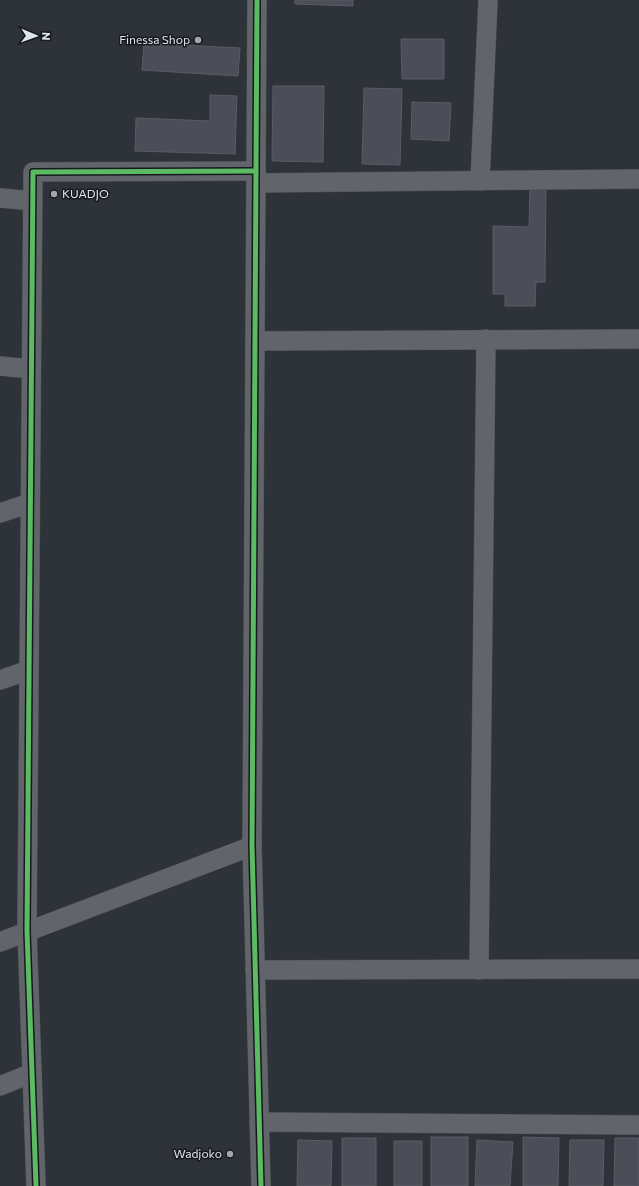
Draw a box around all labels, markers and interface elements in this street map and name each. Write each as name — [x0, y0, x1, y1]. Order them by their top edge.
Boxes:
north arrow — [16, 16, 56, 56]
text: N — [40, 32, 53, 41]
place label: Finessa Shop — [119, 32, 190, 46]
marker: Finessa Shop — [193, 35, 203, 45]
place label: KUADJO — [62, 186, 109, 201]
marker: KUADJO — [49, 189, 59, 199]
place label: Wadjoko — [174, 1146, 222, 1160]
marker: Wadjoko — [225, 1149, 235, 1159]

